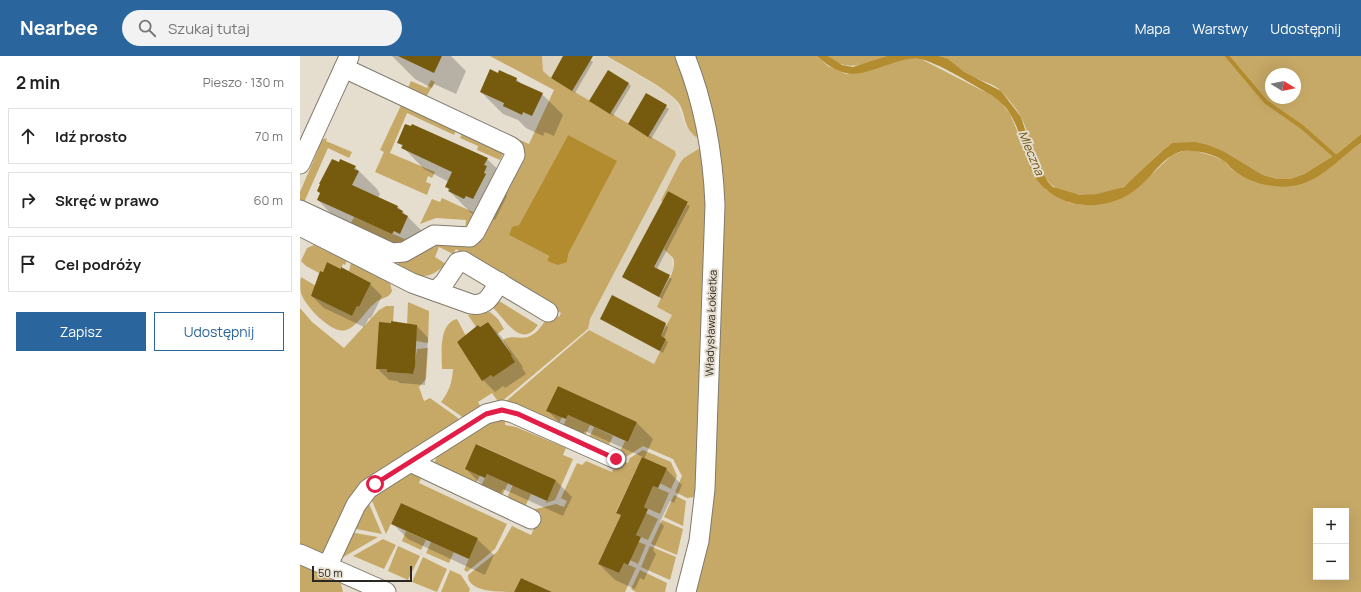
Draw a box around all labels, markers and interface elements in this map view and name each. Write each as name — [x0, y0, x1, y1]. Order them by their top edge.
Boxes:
search box — [122, 10, 402, 46]
text: Nearbee — [20, 15, 98, 41]
icon: search — [136, 17, 158, 39]
text: Szukaj tutaj — [168, 18, 250, 39]
text: Mapa — [1135, 19, 1170, 38]
text: Warstwy — [1192, 19, 1248, 38]
text: Udostępnij — [1270, 19, 1341, 38]
north arrow — [1265, 68, 1301, 104]
text: 2 min — [16, 71, 60, 94]
text: Pieszo · 130 m — [203, 73, 284, 91]
icon: ahead — [17, 125, 39, 147]
text: Idź prosto — [55, 126, 127, 147]
text: 70 m — [255, 127, 283, 145]
water label: Mleczna — [1015, 128, 1049, 179]
icon: right — [17, 189, 39, 211]
text: Skręć w prawo — [55, 190, 159, 211]
text: 60 m — [253, 191, 283, 209]
icon: arrive — [17, 253, 39, 275]
text: Cel podróży — [55, 254, 141, 275]
street label: Władysława Łokietka — [701, 269, 720, 377]
button: Zapisz — [16, 312, 146, 351]
button: Udostępnij — [154, 312, 284, 351]
route end — [607, 450, 625, 468]
route start — [366, 475, 384, 493]
map controls — [1313, 508, 1349, 580]
button: + — [1313, 508, 1349, 544]
button: − — [1313, 544, 1349, 580]
scale bar — [312, 564, 412, 583]
text: 50 m — [318, 565, 343, 580]

